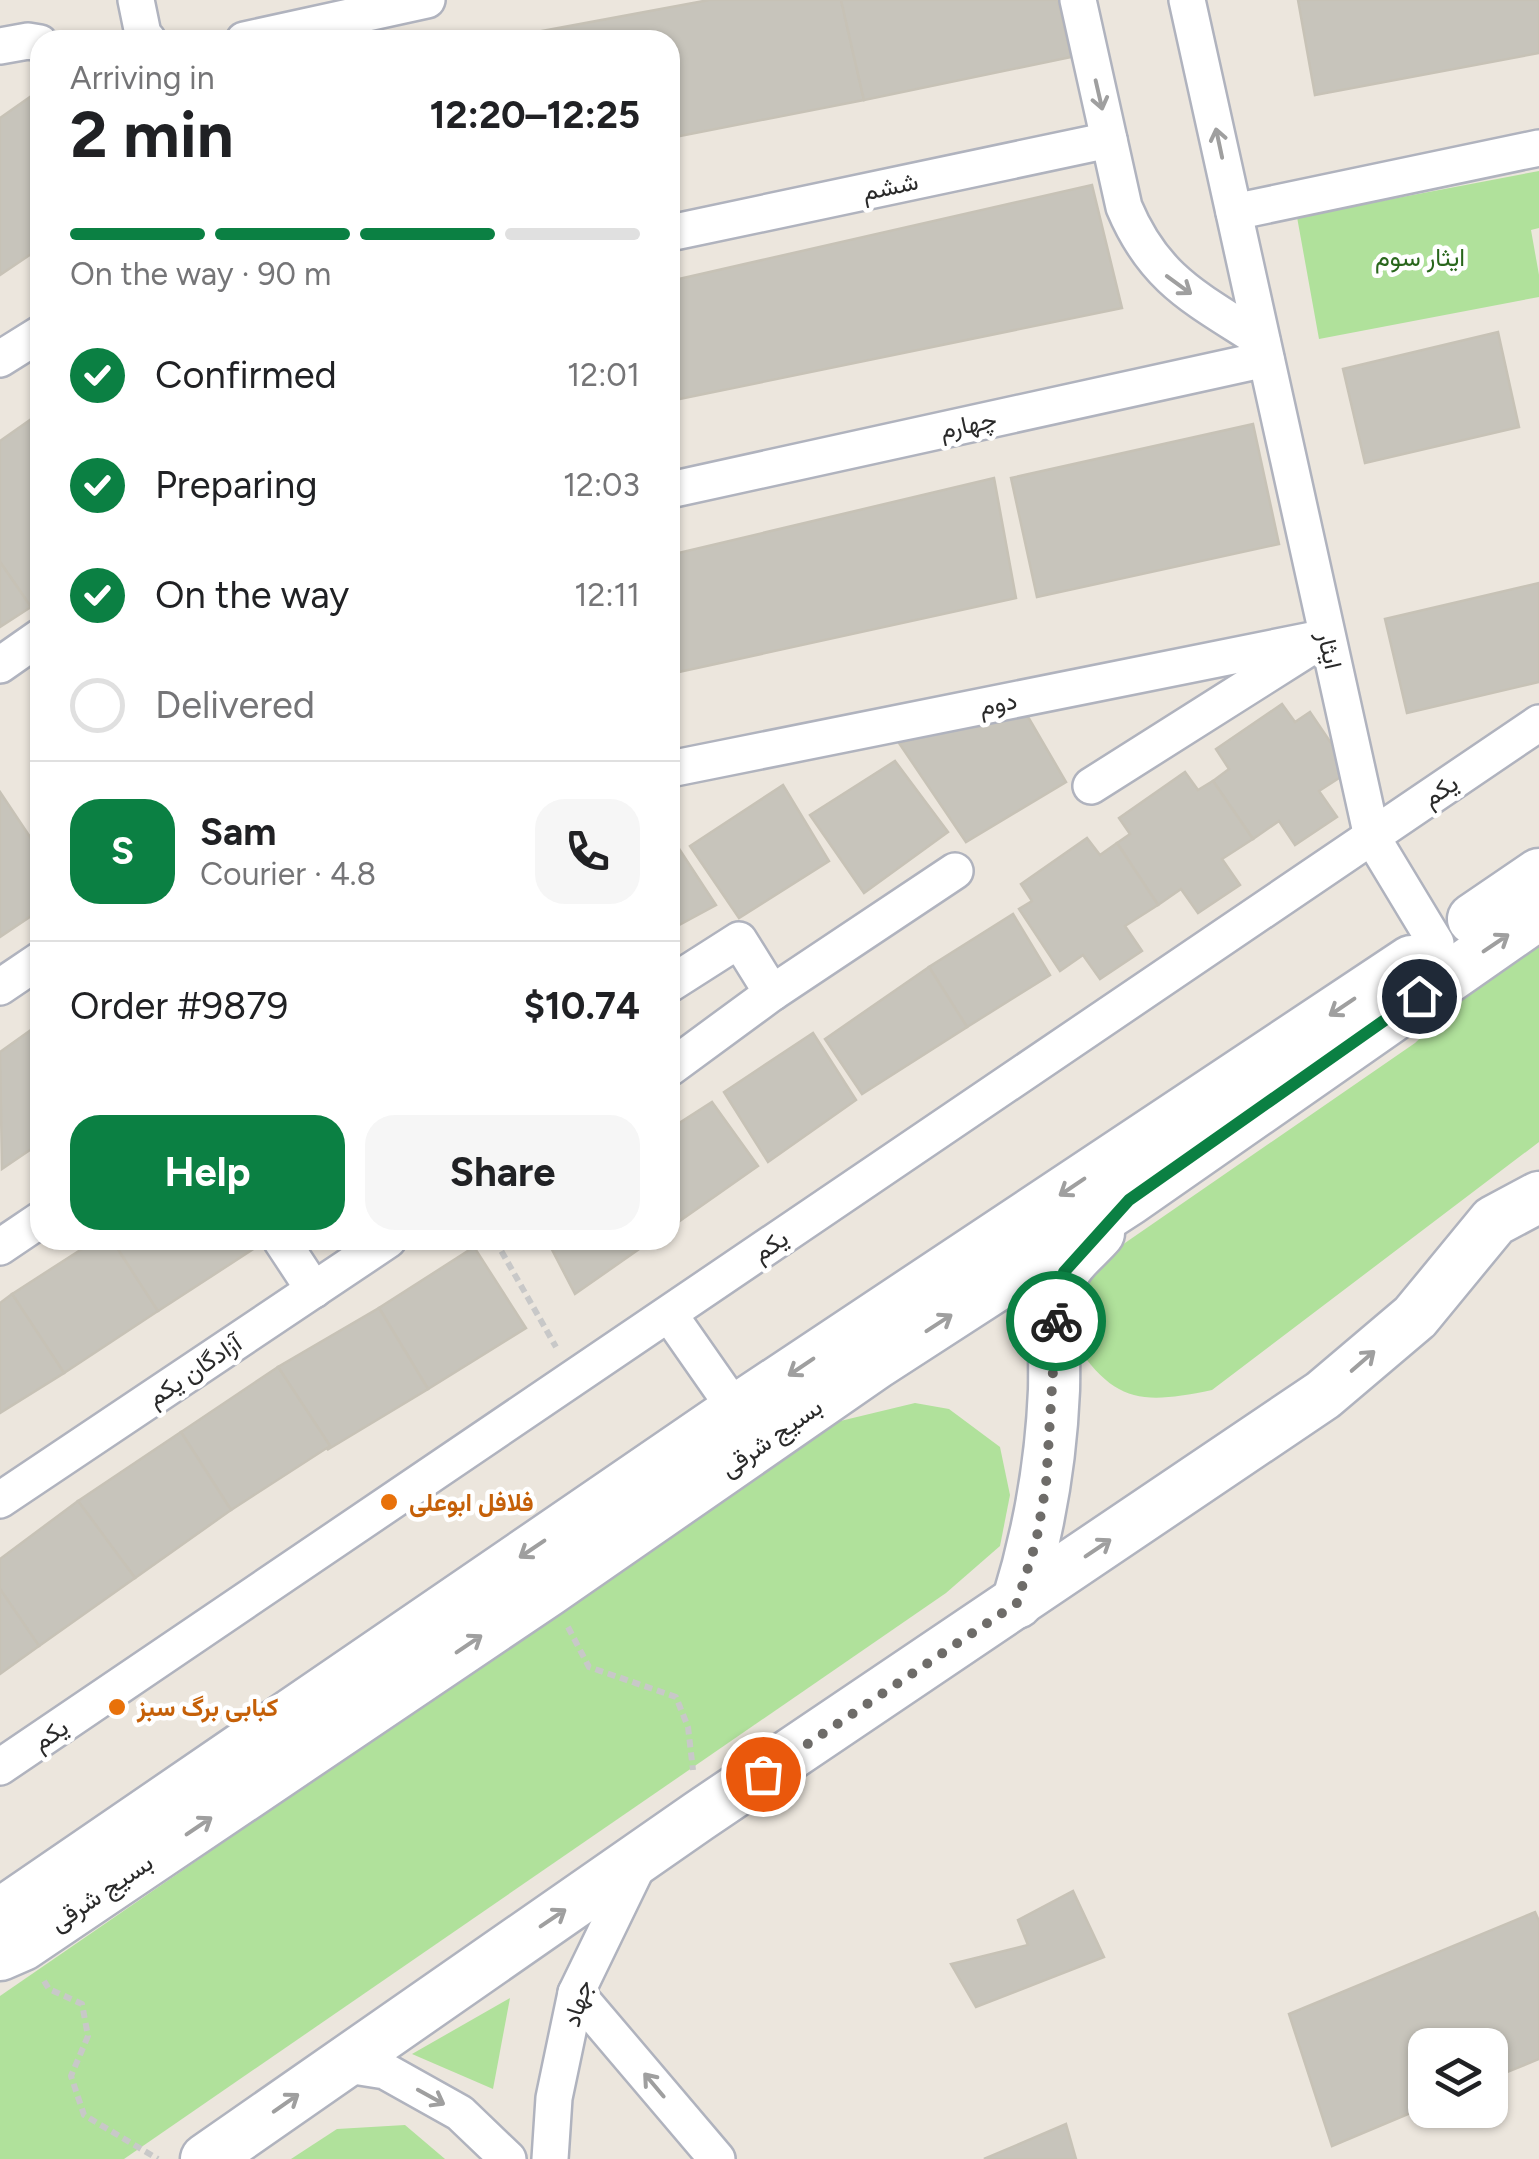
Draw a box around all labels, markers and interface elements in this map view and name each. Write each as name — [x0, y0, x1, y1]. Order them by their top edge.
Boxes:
text: Arriving in — [70, 59, 215, 97]
one-way arrow — [1091, 78, 1109, 110]
text: 12:20–12:25 — [429, 92, 640, 138]
text: 2 min — [70, 95, 234, 173]
one-way arrow — [1208, 128, 1227, 160]
street label: ششم — [859, 165, 921, 209]
park label: ایثار سوم — [1375, 242, 1465, 274]
text: On the way · 90 m — [70, 255, 331, 293]
one-way arrow — [1165, 274, 1192, 295]
icon: check — [70, 348, 125, 403]
text: Confirmed — [155, 352, 337, 398]
text: 12:01 — [567, 356, 640, 394]
street label: چهارم — [937, 403, 1000, 447]
icon: check — [70, 458, 125, 513]
text: Preparing — [155, 462, 317, 508]
text: 12:03 — [563, 466, 640, 504]
icon: check — [70, 568, 125, 623]
text: On the way — [155, 572, 349, 618]
text: 12:11 — [574, 576, 640, 614]
street label: ایثار — [1310, 627, 1349, 672]
text: Delivered — [155, 682, 315, 728]
street label: دوم — [977, 685, 1020, 723]
street label: یکم — [1417, 767, 1465, 814]
button: phone — [535, 799, 640, 904]
text: Sam — [200, 809, 276, 855]
text: S — [111, 828, 134, 874]
text: Courier · 4.8 — [200, 855, 376, 893]
one-way arrow — [1481, 933, 1509, 954]
pin — [1377, 954, 1462, 1039]
icon: home — [1392, 969, 1447, 1024]
text: Order #9879 — [70, 983, 288, 1029]
text: $10.74 — [524, 983, 640, 1029]
one-way arrow — [1329, 996, 1357, 1017]
button: Help — [70, 1115, 345, 1230]
button: Share — [365, 1115, 640, 1230]
one-way arrow — [1058, 1176, 1086, 1197]
street label: یکم — [747, 1222, 795, 1269]
courier — [1006, 1271, 1106, 1371]
icon: bike — [1029, 1294, 1084, 1349]
one-way arrow — [924, 1312, 953, 1333]
street label: آزادگان یکم — [141, 1326, 250, 1414]
one-way arrow — [1350, 1350, 1375, 1373]
one-way arrow — [787, 1356, 816, 1377]
street label: بسیج شرقی — [714, 1391, 829, 1485]
place label: فلافل ابوعلی — [409, 1487, 534, 1518]
marker: فلافل ابوعلی — [378, 1491, 400, 1513]
one-way arrow — [1083, 1538, 1111, 1559]
one-way arrow — [519, 1539, 547, 1560]
one-way arrow — [454, 1634, 482, 1655]
place label: کبابی برگ سبز — [136, 1692, 278, 1723]
marker: کبابی برگ سبز — [106, 1696, 128, 1718]
street label: یکم — [27, 1711, 75, 1758]
pin — [721, 1732, 806, 1817]
icon: bag — [736, 1747, 791, 1802]
one-way arrow — [185, 1816, 213, 1837]
street label: بسیج شرقی — [44, 1847, 160, 1940]
one-way arrow — [539, 1908, 567, 1929]
street label: جهاد — [556, 1976, 599, 2030]
map controls — [1408, 2028, 1508, 2128]
button: layers — [1408, 2028, 1508, 2128]
one-way arrow — [643, 2072, 665, 2098]
one-way arrow — [416, 2087, 446, 2107]
one-way arrow — [271, 2093, 299, 2114]

